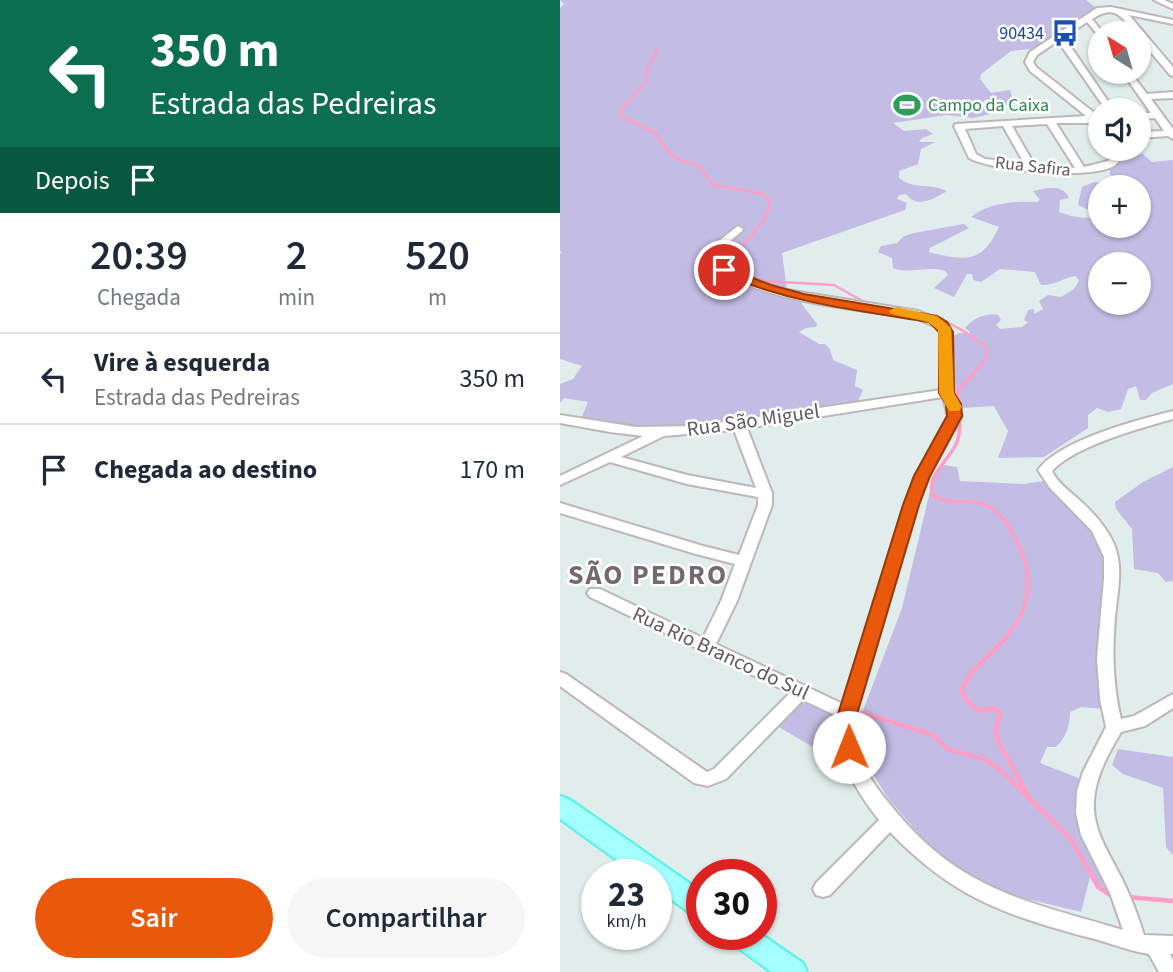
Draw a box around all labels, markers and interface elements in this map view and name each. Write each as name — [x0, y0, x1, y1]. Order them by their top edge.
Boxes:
text: 350 m — [150, 16, 279, 86]
bus stop icon: 90434 — [1050, 18, 1080, 48]
place label: 90434 — [999, 21, 1044, 46]
north arrow — [1088, 21, 1152, 84]
map controls — [1088, 21, 1151, 315]
icon: left — [35, 28, 126, 119]
text: Estrada das Pedreiras — [150, 81, 436, 127]
sports icon: Campo da Caixa — [892, 90, 922, 120]
place label: Campo da Caixa — [928, 93, 1049, 118]
button: sound — [1088, 98, 1151, 161]
street label: Rua Safira — [994, 150, 1072, 183]
icon: arrive — [124, 161, 162, 199]
text: Depois — [35, 162, 110, 199]
button: + — [1088, 175, 1151, 238]
text: 20:39 — [90, 226, 188, 286]
text: 2 — [286, 226, 307, 286]
text: 520 — [405, 226, 470, 286]
pin — [694, 240, 754, 300]
icon: arrive — [705, 251, 743, 289]
button: − — [1088, 252, 1151, 315]
text: Chegada — [97, 281, 181, 314]
text: min — [278, 281, 315, 314]
text: m — [428, 281, 447, 314]
text: Vire à esquerda — [94, 344, 270, 381]
icon: left — [35, 360, 73, 398]
text: 350 m — [459, 360, 525, 397]
text: Estrada das Pedreiras — [94, 381, 300, 414]
street label: Rua São Miguel — [685, 396, 821, 444]
icon: arrive — [35, 451, 73, 489]
text: Chegada ao destino — [94, 451, 317, 488]
text: 170 m — [459, 451, 525, 488]
district label: SÃO PEDRO — [568, 555, 728, 595]
street label: Rua Rio Branco do Sul — [628, 599, 814, 707]
position arrow — [812, 710, 886, 784]
speed limit sign: 30 — [686, 859, 777, 950]
text: 23 — [608, 870, 645, 920]
button: Sair — [35, 878, 273, 958]
button: Compartilhar — [287, 878, 525, 958]
text: km/h — [607, 909, 646, 934]

